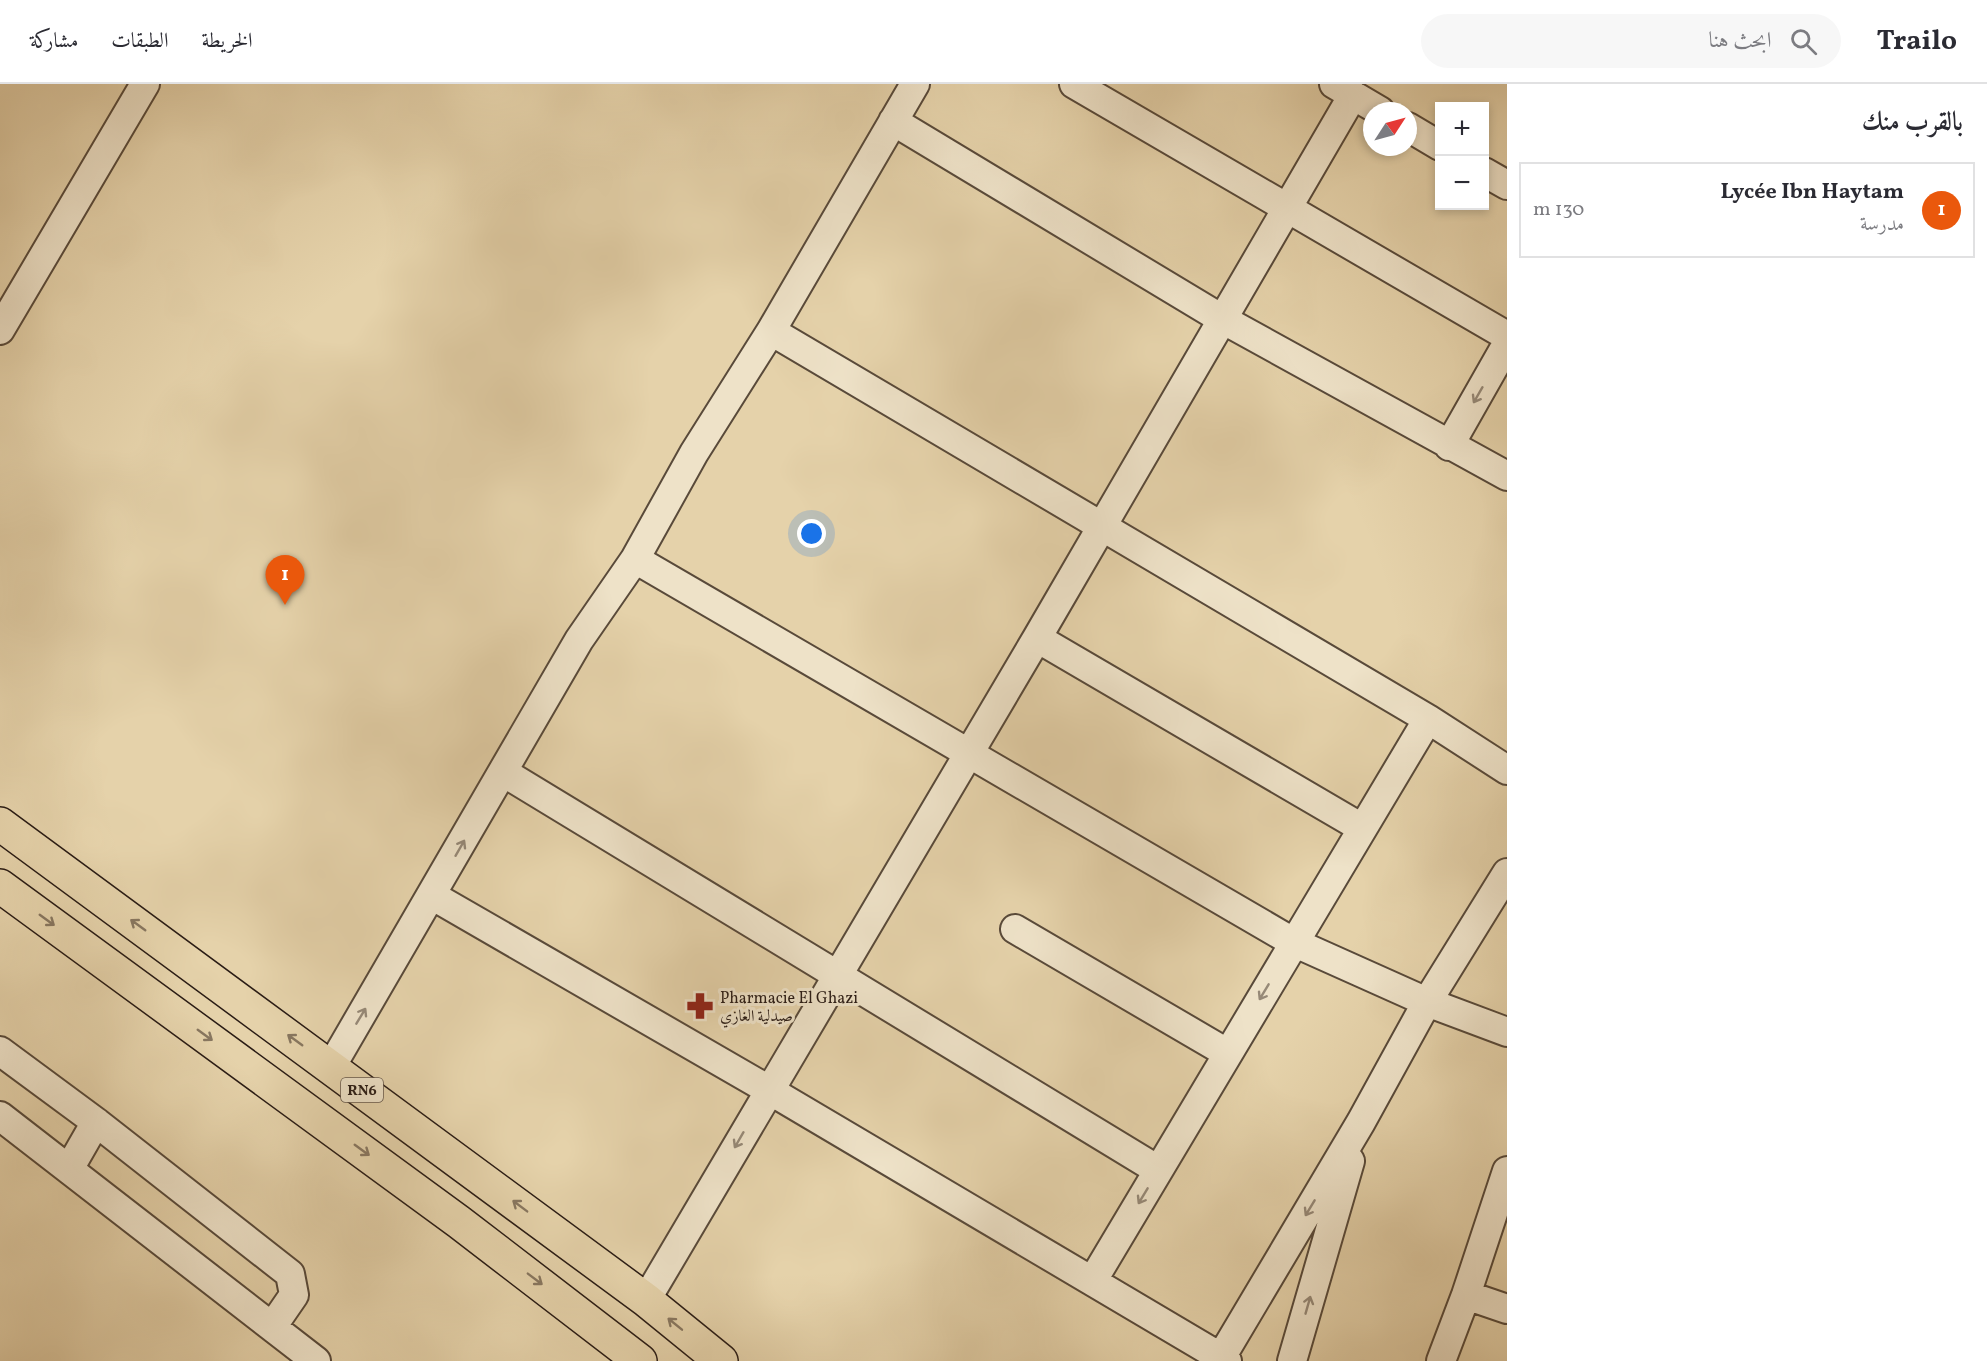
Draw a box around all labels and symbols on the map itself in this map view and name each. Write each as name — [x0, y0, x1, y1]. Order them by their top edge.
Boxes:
north arrow — [1363, 102, 1417, 156]
one-way arrow — [1472, 386, 1484, 403]
your location — [797, 519, 826, 548]
pin: 1 — [266, 556, 304, 605]
one-way arrow — [454, 840, 466, 857]
one-way arrow — [39, 914, 55, 926]
one-way arrow — [131, 919, 147, 931]
one-way arrow — [1257, 983, 1269, 1000]
place label: Pharmacie El Ghazi صيدلية الغازي — [720, 988, 858, 1028]
pharmacy icon: Pharmacie El Ghazi صيدلية الغازي — [685, 991, 715, 1021]
one-way arrow — [355, 1008, 367, 1025]
one-way arrow — [196, 1029, 212, 1042]
one-way arrow — [288, 1034, 304, 1047]
road number: RN6 — [341, 1078, 383, 1102]
one-way arrow — [733, 1132, 745, 1149]
one-way arrow — [354, 1144, 370, 1157]
one-way arrow — [1137, 1187, 1149, 1204]
one-way arrow — [1303, 1199, 1315, 1216]
one-way arrow — [512, 1200, 528, 1213]
one-way arrow — [527, 1273, 543, 1286]
one-way arrow — [1303, 1296, 1314, 1315]
one-way arrow — [668, 1317, 683, 1331]

